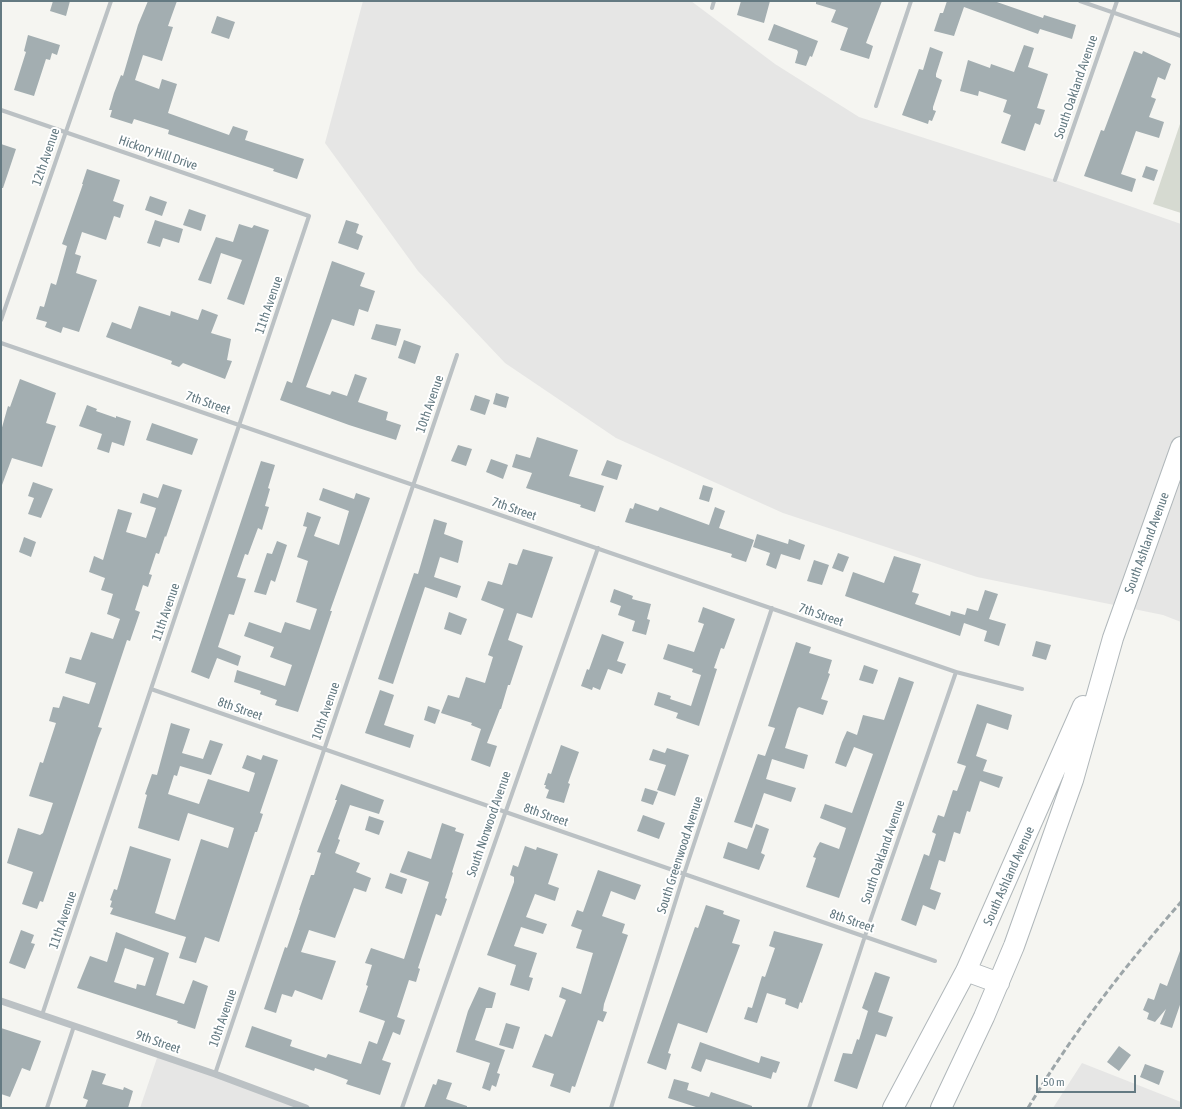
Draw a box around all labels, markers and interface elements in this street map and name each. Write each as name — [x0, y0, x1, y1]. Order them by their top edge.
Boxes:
street label: South Oakland Avenue — [1051, 33, 1101, 141]
street label: 12th Avenue — [29, 126, 63, 188]
street label: Hickory Hill Drive — [117, 132, 199, 174]
street label: 11th Avenue — [252, 274, 286, 336]
street label: 10th Avenue — [413, 373, 447, 435]
street label: 7th Street — [183, 388, 233, 418]
street label: South Ashland Avenue — [1121, 490, 1173, 596]
street label: 7th Street — [489, 494, 539, 524]
street label: 11th Avenue — [149, 581, 183, 643]
street label: 7th Street — [796, 600, 846, 630]
street label: 10th Avenue — [309, 680, 343, 742]
street label: 8th Street — [215, 694, 265, 724]
street label: South Norwood Avenue — [464, 769, 514, 879]
street label: South Greenwood Avenue — [654, 794, 706, 916]
street label: South Oakland Avenue — [858, 798, 908, 906]
street label: 8th Street — [521, 800, 571, 830]
street label: South Ashland Avenue — [980, 824, 1038, 928]
street label: 11th Avenue — [46, 889, 80, 951]
street label: 8th Street — [827, 906, 877, 936]
street label: 10th Avenue — [206, 987, 240, 1049]
street label: 9th Street — [133, 1027, 183, 1057]
scale bar — [1038, 1067, 1138, 1093]
text: 50 m — [1043, 1075, 1065, 1089]

